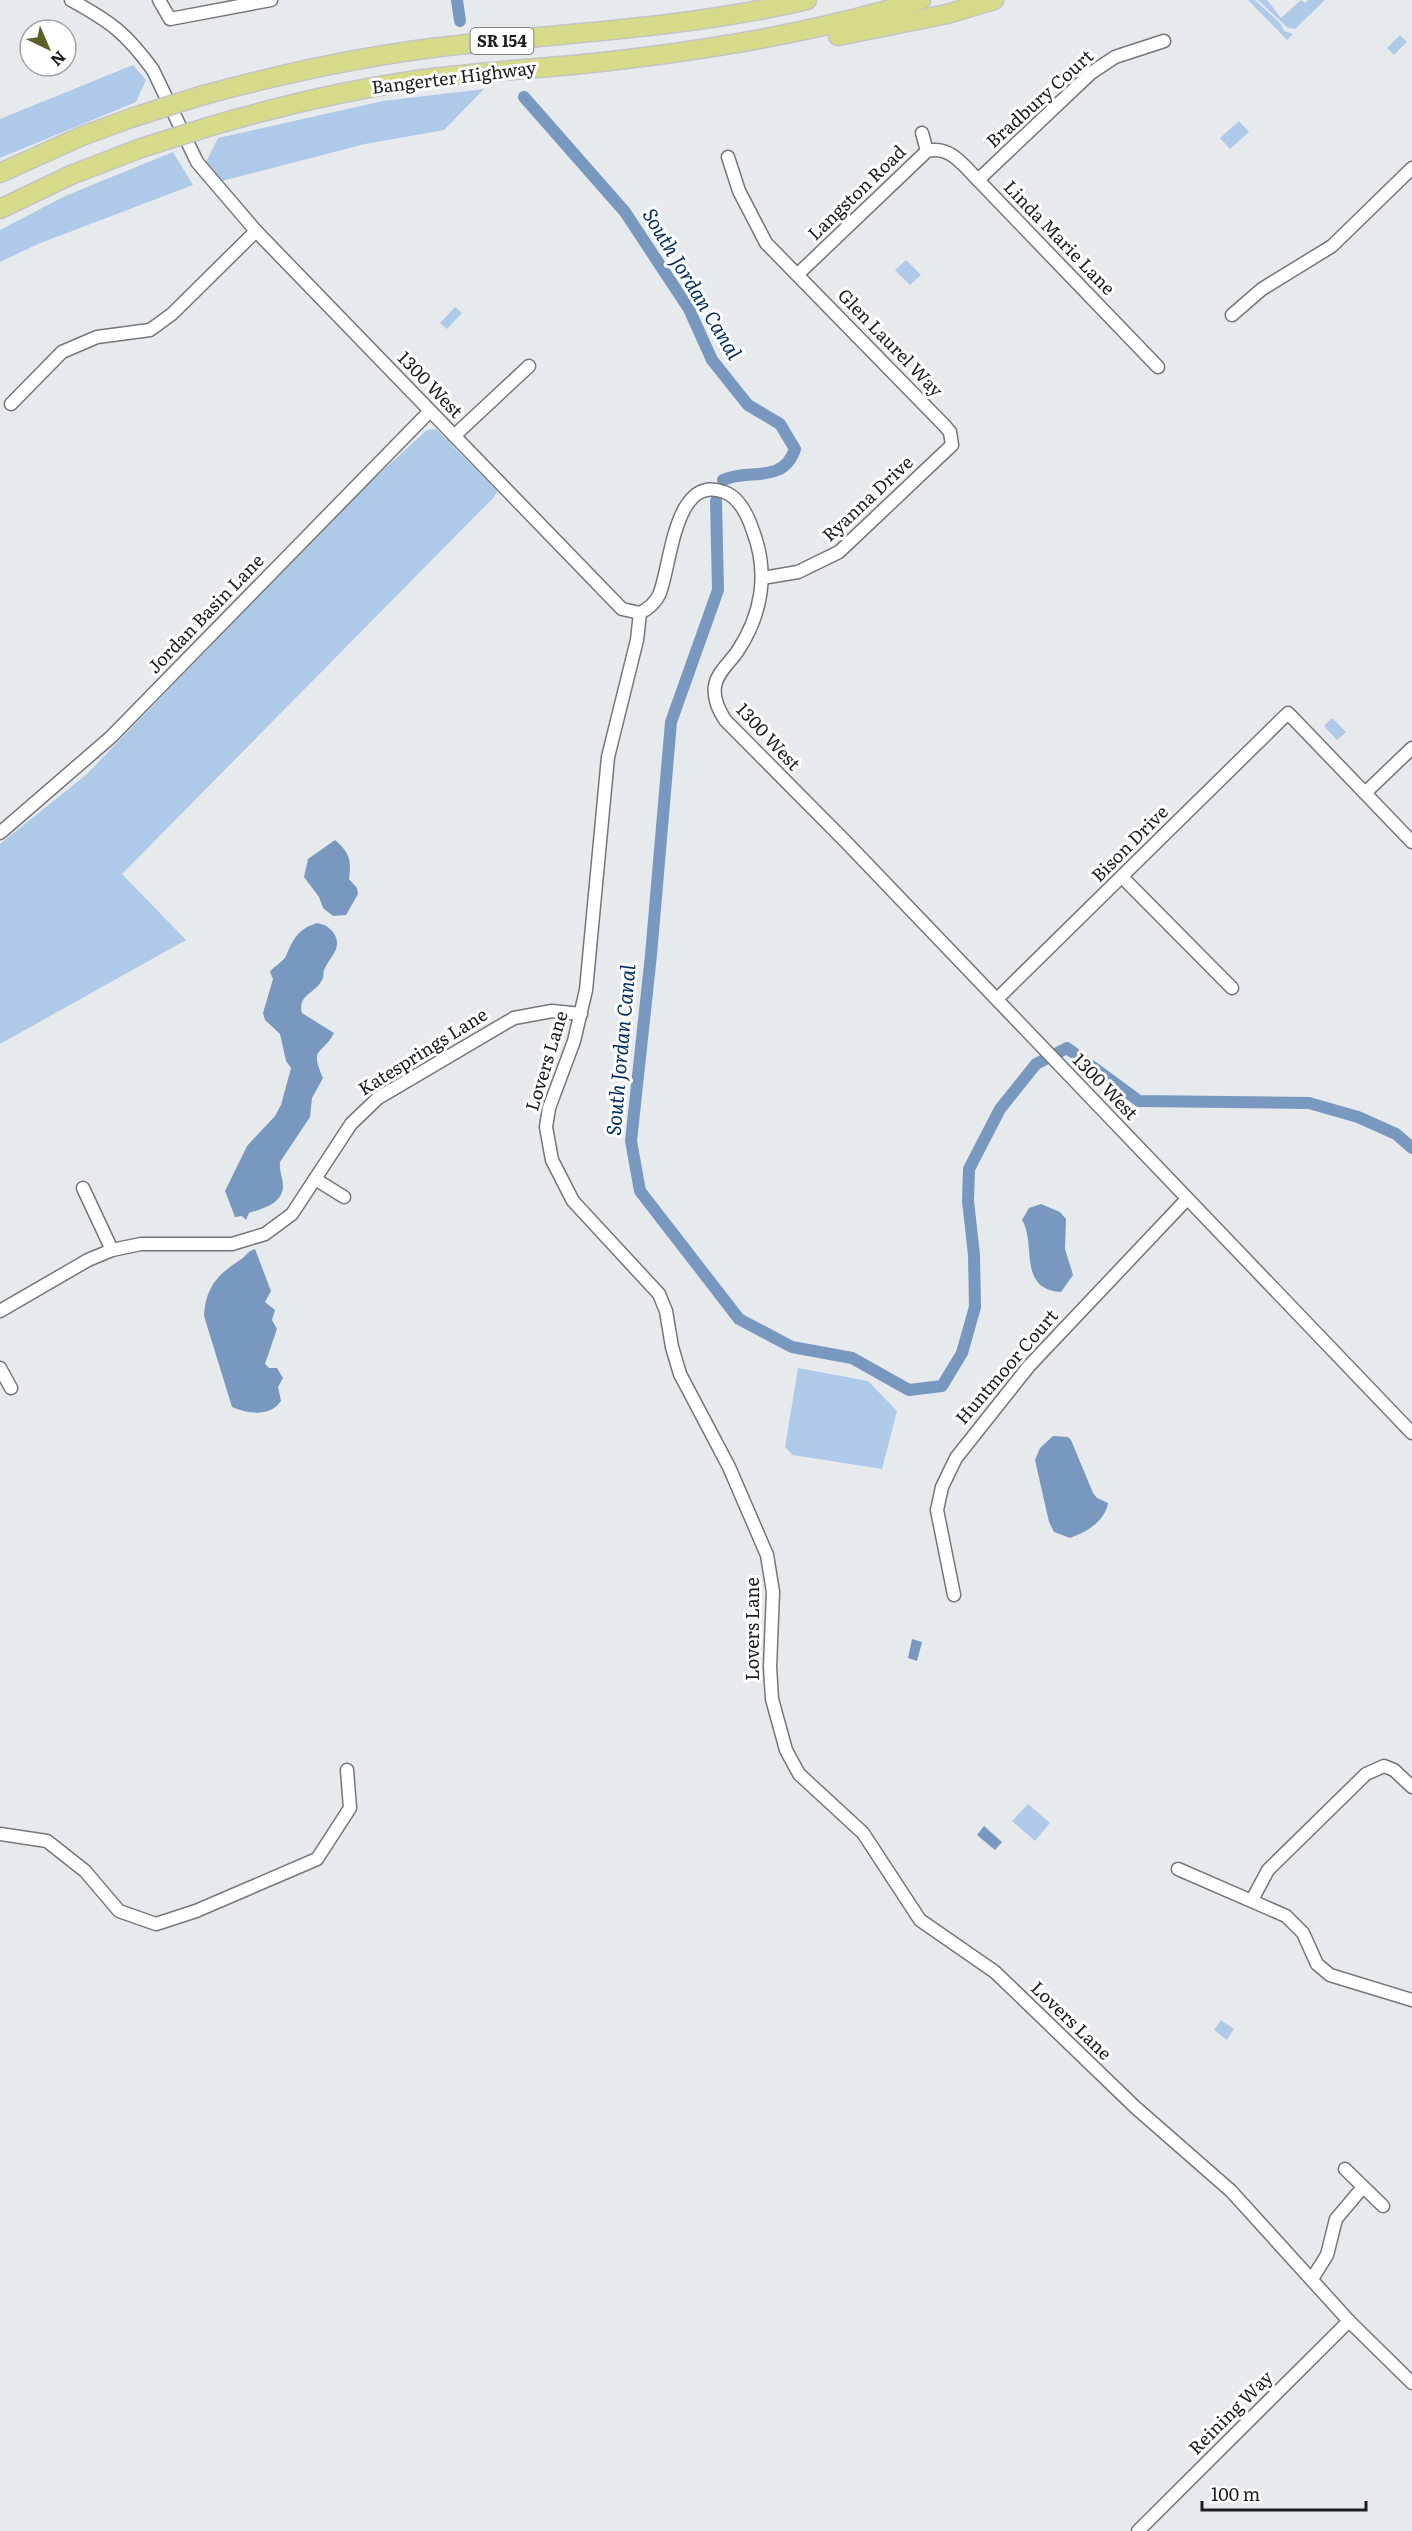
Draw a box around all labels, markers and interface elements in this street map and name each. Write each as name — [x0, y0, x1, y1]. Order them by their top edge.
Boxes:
north arrow — [18, 18, 78, 78]
road number: SR 154 — [470, 28, 534, 54]
street label: Bradbury Court — [979, 42, 1099, 153]
text: N — [46, 46, 72, 73]
street label: Bangerter Highway — [370, 53, 538, 100]
street label: Langston Road — [801, 138, 911, 246]
street label: Linda Marie Lane — [998, 173, 1122, 300]
water label: South Jordan Canal — [637, 202, 751, 365]
street label: Glen Laurel Way — [832, 282, 950, 403]
street label: 1300 West — [392, 344, 470, 424]
street label: Ryanna Drive — [816, 449, 918, 547]
street label: Jordan Basin Lane — [141, 547, 269, 679]
street label: 1300 West — [731, 696, 808, 776]
street label: Bison Drive — [1084, 798, 1174, 888]
water label: South Jordan Canal — [597, 963, 641, 1137]
street label: Katesprings Lane — [352, 1000, 492, 1101]
street label: Lovers Lane — [518, 1007, 574, 1114]
street label: 1300 West — [1067, 1046, 1145, 1126]
street label: Huntmoor Court — [948, 1302, 1064, 1430]
street label: Lovers Lane — [738, 1577, 765, 1681]
street label: Lovers Lane — [1025, 1974, 1119, 2066]
street label: Reining Way — [1182, 2363, 1279, 2460]
scale bar — [1202, 2474, 1366, 2512]
text: 100 m — [1211, 2480, 1260, 2507]

